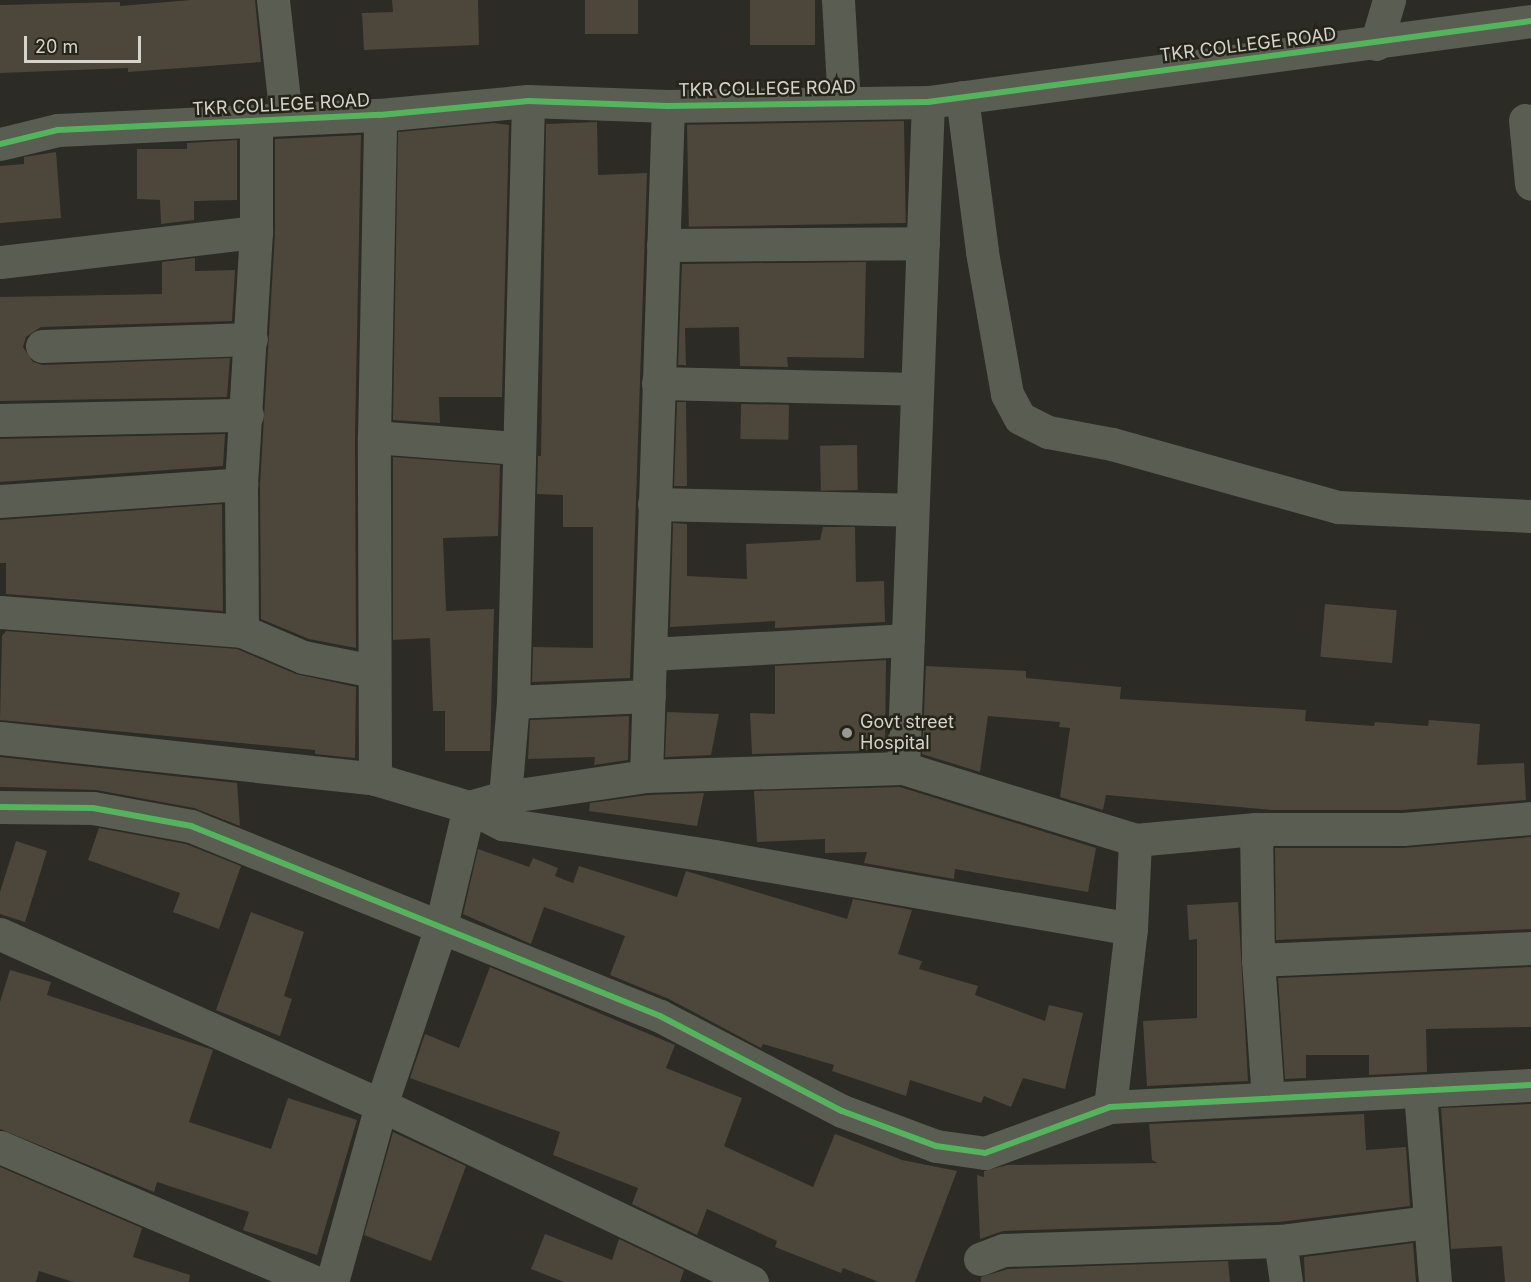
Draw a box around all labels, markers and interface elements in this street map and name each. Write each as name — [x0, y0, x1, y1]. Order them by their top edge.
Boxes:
street label: TKR COLLEGE ROAD — [1158, 23, 1338, 67]
scale bar — [27, 24, 144, 62]
text: 20 m — [35, 36, 78, 57]
street label: TKR COLLEGE ROAD — [678, 77, 856, 101]
street label: TKR COLLEGE ROAD — [192, 90, 370, 120]
place label: Govt street Hospital — [860, 712, 954, 754]
marker: Govt street Hospital — [838, 724, 856, 742]

